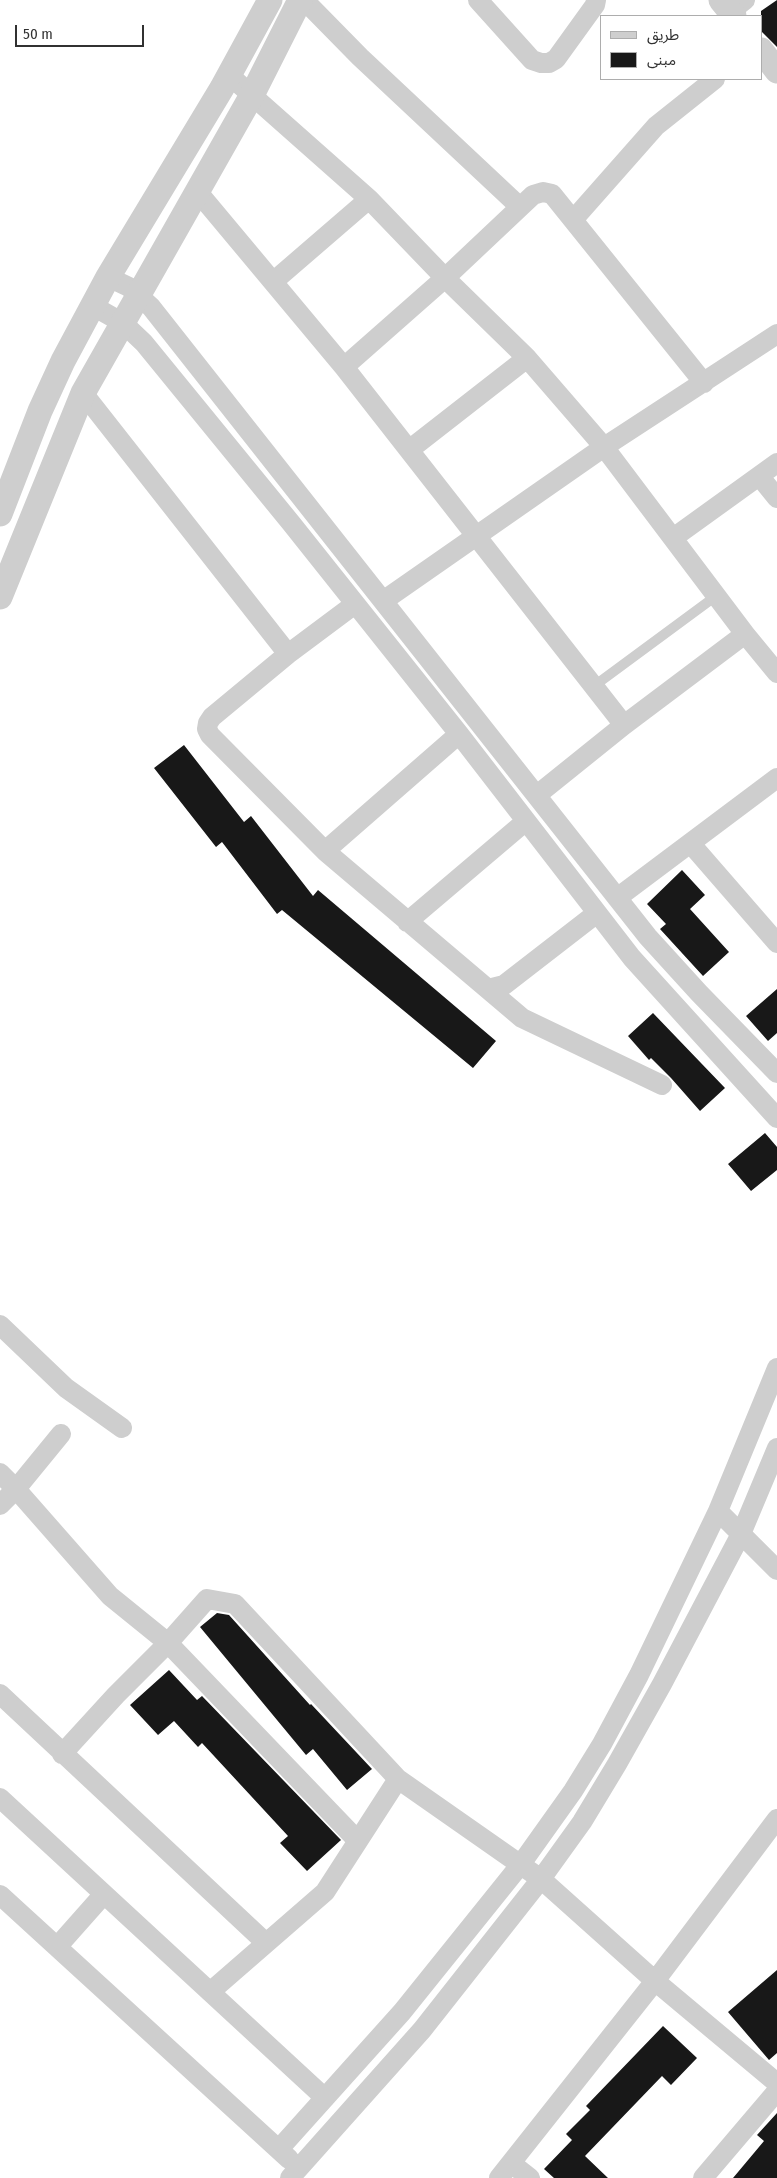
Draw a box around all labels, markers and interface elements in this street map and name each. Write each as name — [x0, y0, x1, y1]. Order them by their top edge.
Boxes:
scale bar — [18, 15, 146, 47]
legend — [600, 15, 762, 80]
text: 50 m — [23, 25, 53, 43]
text: طريق — [647, 26, 679, 44]
text: مبنى — [647, 51, 676, 69]

